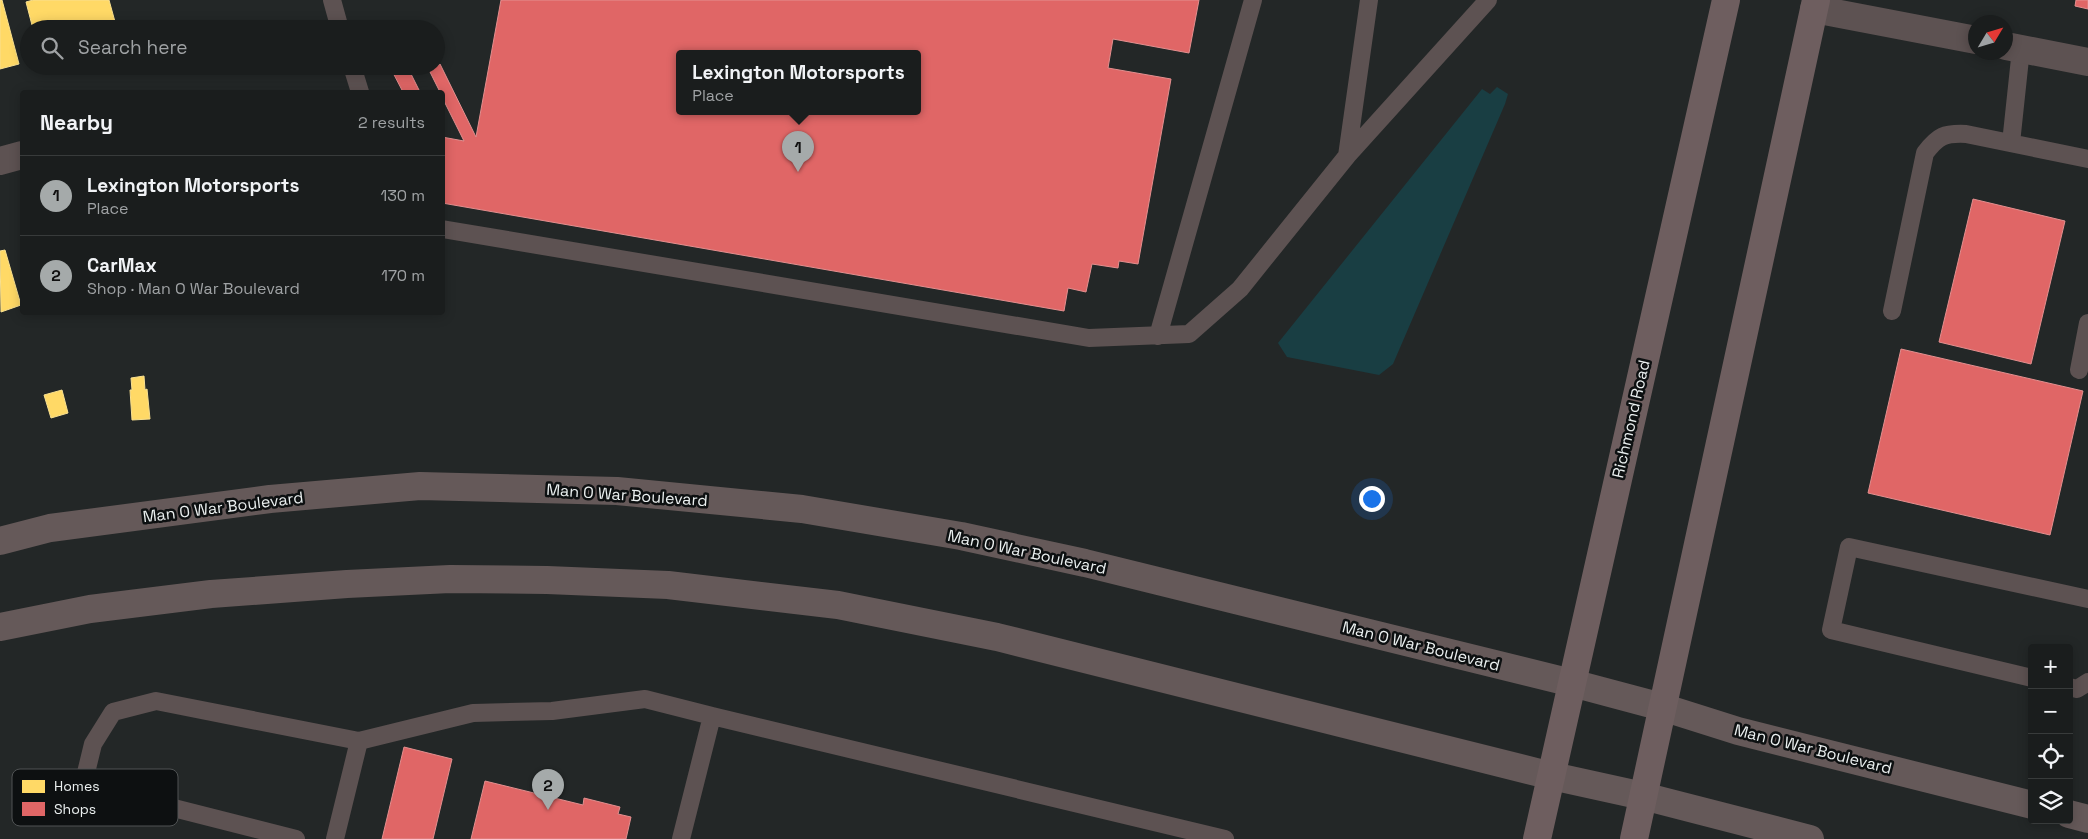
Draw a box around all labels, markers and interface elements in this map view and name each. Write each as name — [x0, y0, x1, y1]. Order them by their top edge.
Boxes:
north arrow — [1968, 15, 2013, 60]
search box — [20, 20, 445, 75]
icon: search — [38, 34, 66, 62]
text: Search here — [78, 35, 188, 60]
popup — [676, 50, 921, 115]
text: Lexington Motorsports — [692, 60, 905, 85]
text: Place — [692, 85, 734, 106]
text: Nearby — [40, 109, 113, 136]
text: 2 results — [358, 112, 425, 133]
pin: 1 — [782, 131, 814, 172]
text: Lexington Motorsports — [87, 173, 299, 198]
text: 1 — [52, 185, 60, 206]
text: 130 m — [381, 185, 425, 206]
text: Place — [87, 198, 129, 219]
text: CarMax — [87, 253, 157, 278]
text: 2 — [51, 265, 61, 286]
text: 170 m — [381, 265, 425, 286]
text: Shop · Man O War Boulevard — [87, 278, 300, 299]
street label: Richmond Road — [1607, 358, 1655, 480]
street label: Man O War Boulevard — [546, 479, 708, 511]
your location — [1359, 486, 1385, 512]
street label: Man O War Boulevard — [141, 487, 305, 527]
street label: Man O War Boulevard — [946, 525, 1108, 579]
street label: Man O War Boulevard — [1340, 616, 1502, 676]
map controls — [2028, 644, 2073, 824]
button: + — [2028, 644, 2073, 689]
button: − — [2028, 689, 2073, 734]
street label: Man O War Boulevard — [1732, 719, 1894, 779]
button: locate — [2028, 734, 2073, 779]
legend — [12, 769, 178, 826]
pin: 2 — [532, 769, 564, 810]
text: Homes — [54, 777, 100, 795]
button: layers — [2028, 779, 2073, 824]
text: Shops — [54, 800, 96, 818]

